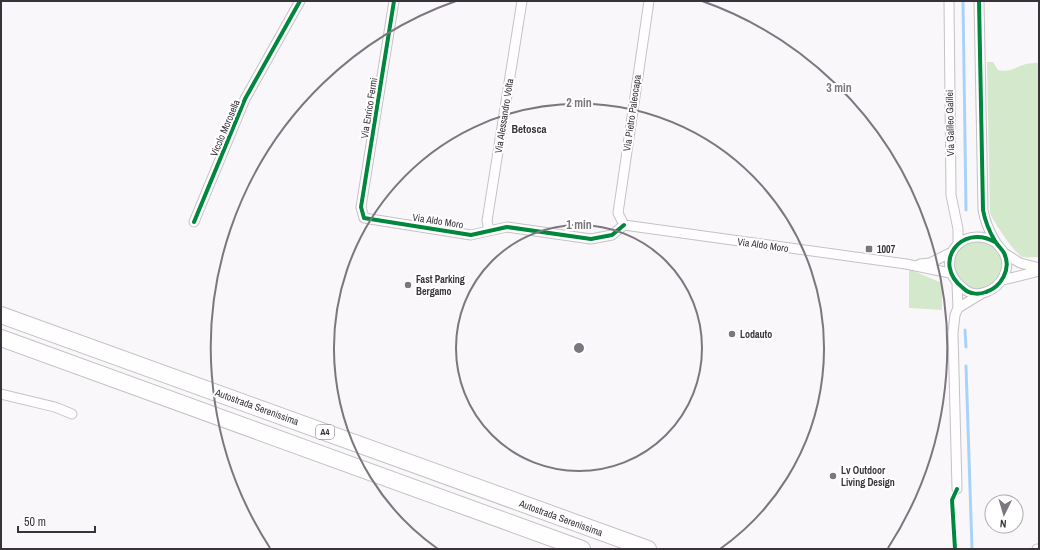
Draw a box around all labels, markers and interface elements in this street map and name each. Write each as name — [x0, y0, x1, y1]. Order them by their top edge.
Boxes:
street label: Via Pietro Paleocapa — [620, 73, 644, 152]
street label: Via Enrico Fermi — [358, 77, 380, 139]
street label: Via Alessandro Volta — [492, 77, 516, 154]
text: 3 min — [826, 80, 852, 96]
street label: Via Galileo Galilei — [943, 90, 957, 156]
text: 2 min — [566, 95, 592, 111]
street label: Vicolo Morosella — [207, 97, 243, 158]
district label: Betosca — [511, 122, 547, 136]
street label: Via Aldo Moro — [412, 211, 465, 232]
text: 1 min — [566, 217, 592, 233]
street label: Via Aldo Moro — [737, 235, 790, 255]
place label: 1007 — [877, 243, 896, 256]
marker: 1007 — [864, 244, 874, 254]
place label: Fast Parking Bergamo — [416, 273, 465, 298]
marker: Fast Parking Bergamo — [403, 280, 413, 290]
place label: Lodauto — [740, 328, 772, 341]
marker: Lodauto — [727, 329, 737, 339]
centre of rings — [572, 341, 586, 355]
street label: Autostrada Serenissima — [212, 386, 301, 428]
road number: A4 — [316, 425, 334, 439]
place label: Lv Outdoor Living Design — [841, 464, 895, 489]
marker: Lv Outdoor Living Design — [828, 471, 838, 481]
north arrow — [984, 494, 1024, 534]
street label: Autostrada Serenissima — [516, 497, 605, 539]
scale bar — [18, 508, 95, 534]
text: 50 m — [24, 514, 46, 530]
text: N — [999, 517, 1007, 531]

